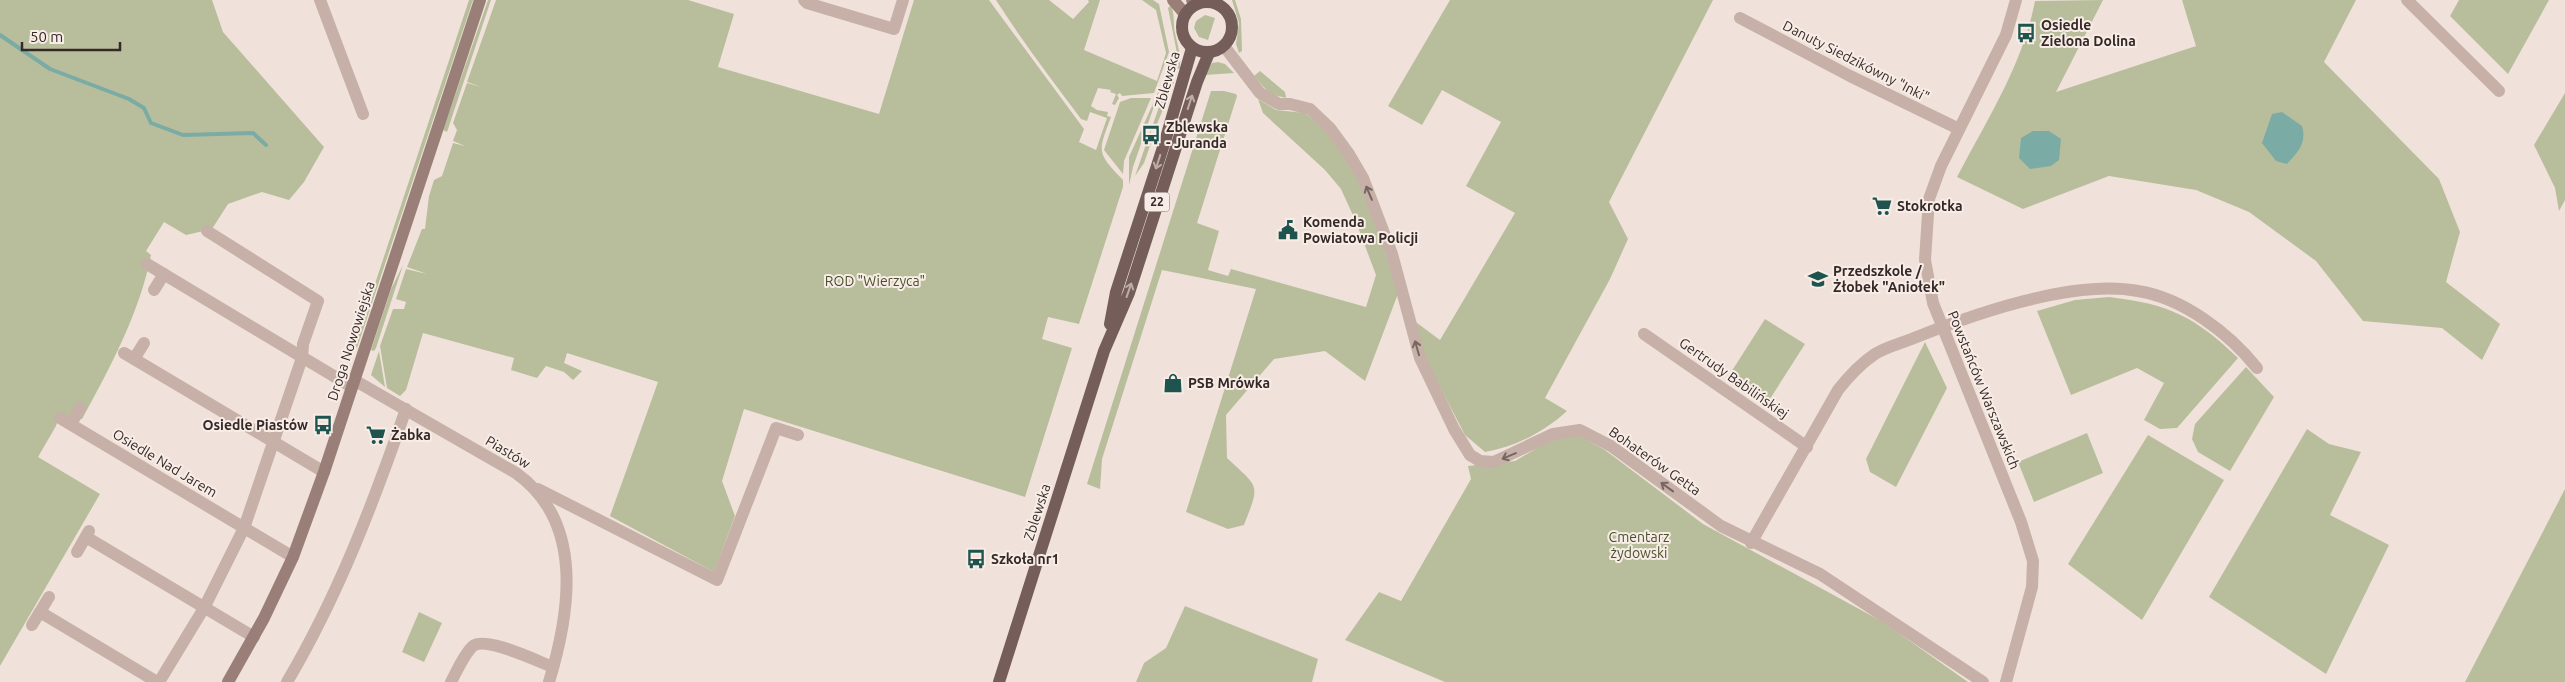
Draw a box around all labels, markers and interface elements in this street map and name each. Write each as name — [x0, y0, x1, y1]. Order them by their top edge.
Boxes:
street label: Danuty Siedzikówny "Inki" — [1780, 17, 1932, 105]
place label: Osiedle Zielona Dolina — [2041, 17, 2136, 49]
scale bar — [22, 20, 120, 52]
bus stop icon: Osiedle Zielona Dolina — [2015, 22, 2037, 44]
text: 50 m — [30, 28, 63, 45]
street label: Zblewska — [1151, 50, 1183, 110]
one-way arrow — [1186, 95, 1195, 110]
place label: Zblewska - Juranda — [1166, 119, 1228, 151]
bus stop icon: Zblewska - Juranda — [1140, 124, 1162, 146]
one-way arrow — [1153, 154, 1162, 169]
one-way arrow — [1364, 186, 1374, 201]
road number: 22 — [1144, 192, 1170, 212]
supermarket icon: Stokrotka — [1871, 195, 1893, 217]
place label: Stokrotka — [1897, 198, 1963, 214]
place label: Komenda Powiatowa Policji — [1303, 214, 1418, 246]
public building icon: Komenda Powiatowa Policji — [1277, 219, 1299, 241]
place label: Przedszkole / Żłobek "Aniołek" — [1833, 263, 1945, 295]
school or university icon: Przedszkole / Żłobek "Aniołek" — [1807, 268, 1829, 290]
park label: ROD "Wierzyca" — [825, 273, 925, 289]
street label: Droga Nowowiejska — [324, 279, 378, 403]
one-way arrow — [1125, 282, 1135, 298]
street label: Powstańców Warszawskich — [1945, 308, 2023, 472]
street label: Gertrudy Babilińskiej — [1676, 334, 1792, 422]
one-way arrow — [1411, 340, 1421, 356]
shop icon: PSB Mrówka — [1162, 372, 1184, 394]
place label: PSB Mrówka — [1188, 375, 1270, 391]
bus stop icon: Osiedle Piastów — [312, 414, 334, 436]
place label: Osiedle Piastów — [202, 417, 308, 433]
street label: Bohaterów Getta — [1606, 423, 1704, 499]
supermarket icon: Żabka — [365, 424, 387, 446]
street label: Osiedle Nad Jarem — [110, 426, 220, 500]
place label: Żabka — [391, 426, 431, 443]
street label: Piastów — [483, 432, 533, 472]
one-way arrow — [1502, 451, 1517, 461]
one-way arrow — [1660, 481, 1674, 492]
street label: Zblewska — [1020, 482, 1054, 542]
park label: Cmentarz żydowski — [1609, 529, 1669, 561]
bus stop icon: Szkoła nr1 — [965, 548, 987, 570]
place label: Szkoła nr1 — [991, 551, 1059, 567]

